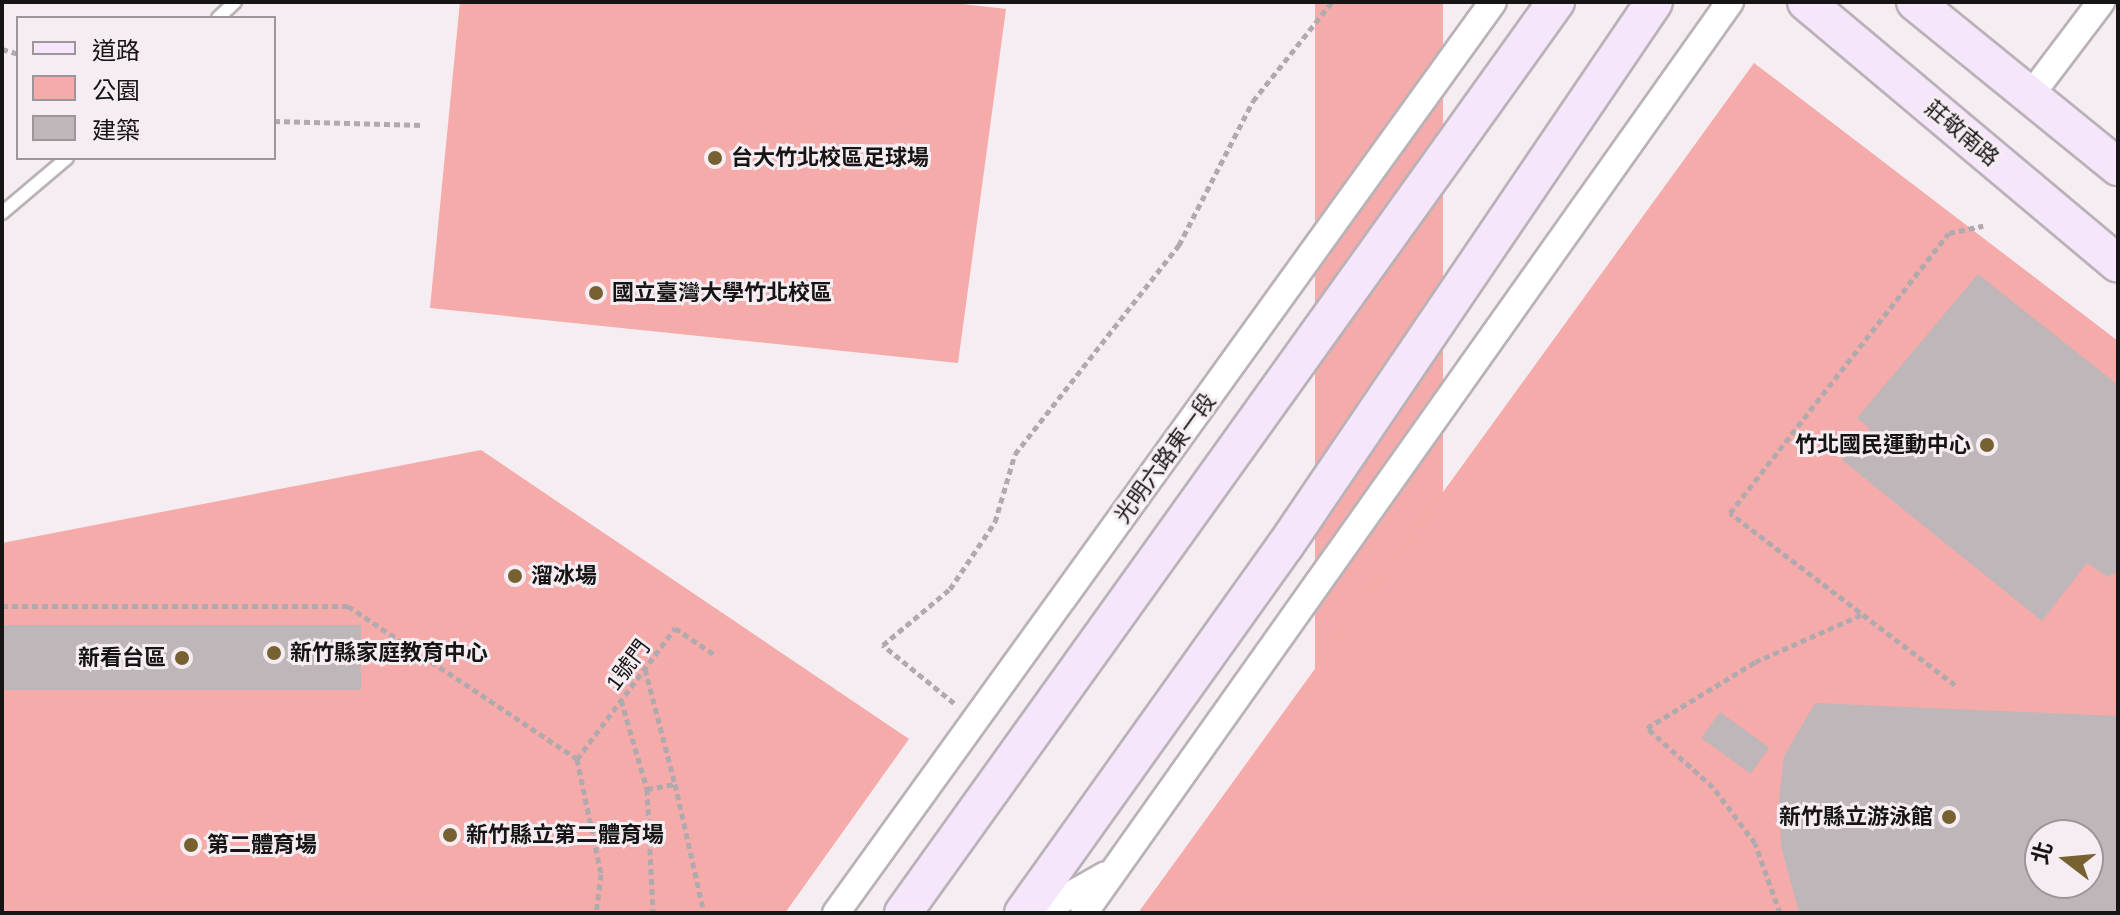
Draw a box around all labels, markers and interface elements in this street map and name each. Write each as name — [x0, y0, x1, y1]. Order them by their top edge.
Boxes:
legend — [16, 16, 276, 160]
text: 道路 — [92, 37, 140, 64]
text: 公園 — [92, 77, 140, 104]
street label: 莊敬南路 — [1920, 95, 2004, 171]
text: 建築 — [92, 117, 140, 144]
place label: 台大竹北校區足球場 — [731, 145, 929, 171]
marker: 台大竹北校區足球場 — [706, 149, 724, 167]
place label: 國立臺灣大學竹北校區 — [612, 280, 832, 306]
marker: 國立臺灣大學竹北校區 — [587, 284, 605, 302]
street label: 光明六路東一段 — [1109, 388, 1221, 528]
place label: 竹北國民運動中心 — [1795, 432, 1971, 458]
marker: 竹北國民運動中心 — [1978, 436, 1996, 454]
place label: 溜冰場 — [531, 563, 597, 589]
marker: 溜冰場 — [506, 567, 524, 585]
street label: 1號門 — [601, 635, 655, 695]
place label: 新竹縣家庭教育中心 — [290, 640, 488, 666]
marker: 新竹縣家庭教育中心 — [265, 644, 283, 662]
place label: 新看台區 — [78, 645, 166, 671]
marker: 新看台區 — [173, 649, 191, 667]
place label: 新竹縣立游泳館 — [1779, 804, 1933, 830]
marker: 新竹縣立游泳館 — [1940, 808, 1958, 826]
north arrow — [2024, 819, 2104, 899]
place label: 新竹縣立第二體育場 — [466, 822, 664, 848]
marker: 新竹縣立第二體育場 — [441, 826, 459, 844]
place label: 第二體育場 — [207, 832, 317, 858]
marker: 第二體育場 — [182, 836, 200, 854]
text: 北 — [2027, 839, 2057, 867]

